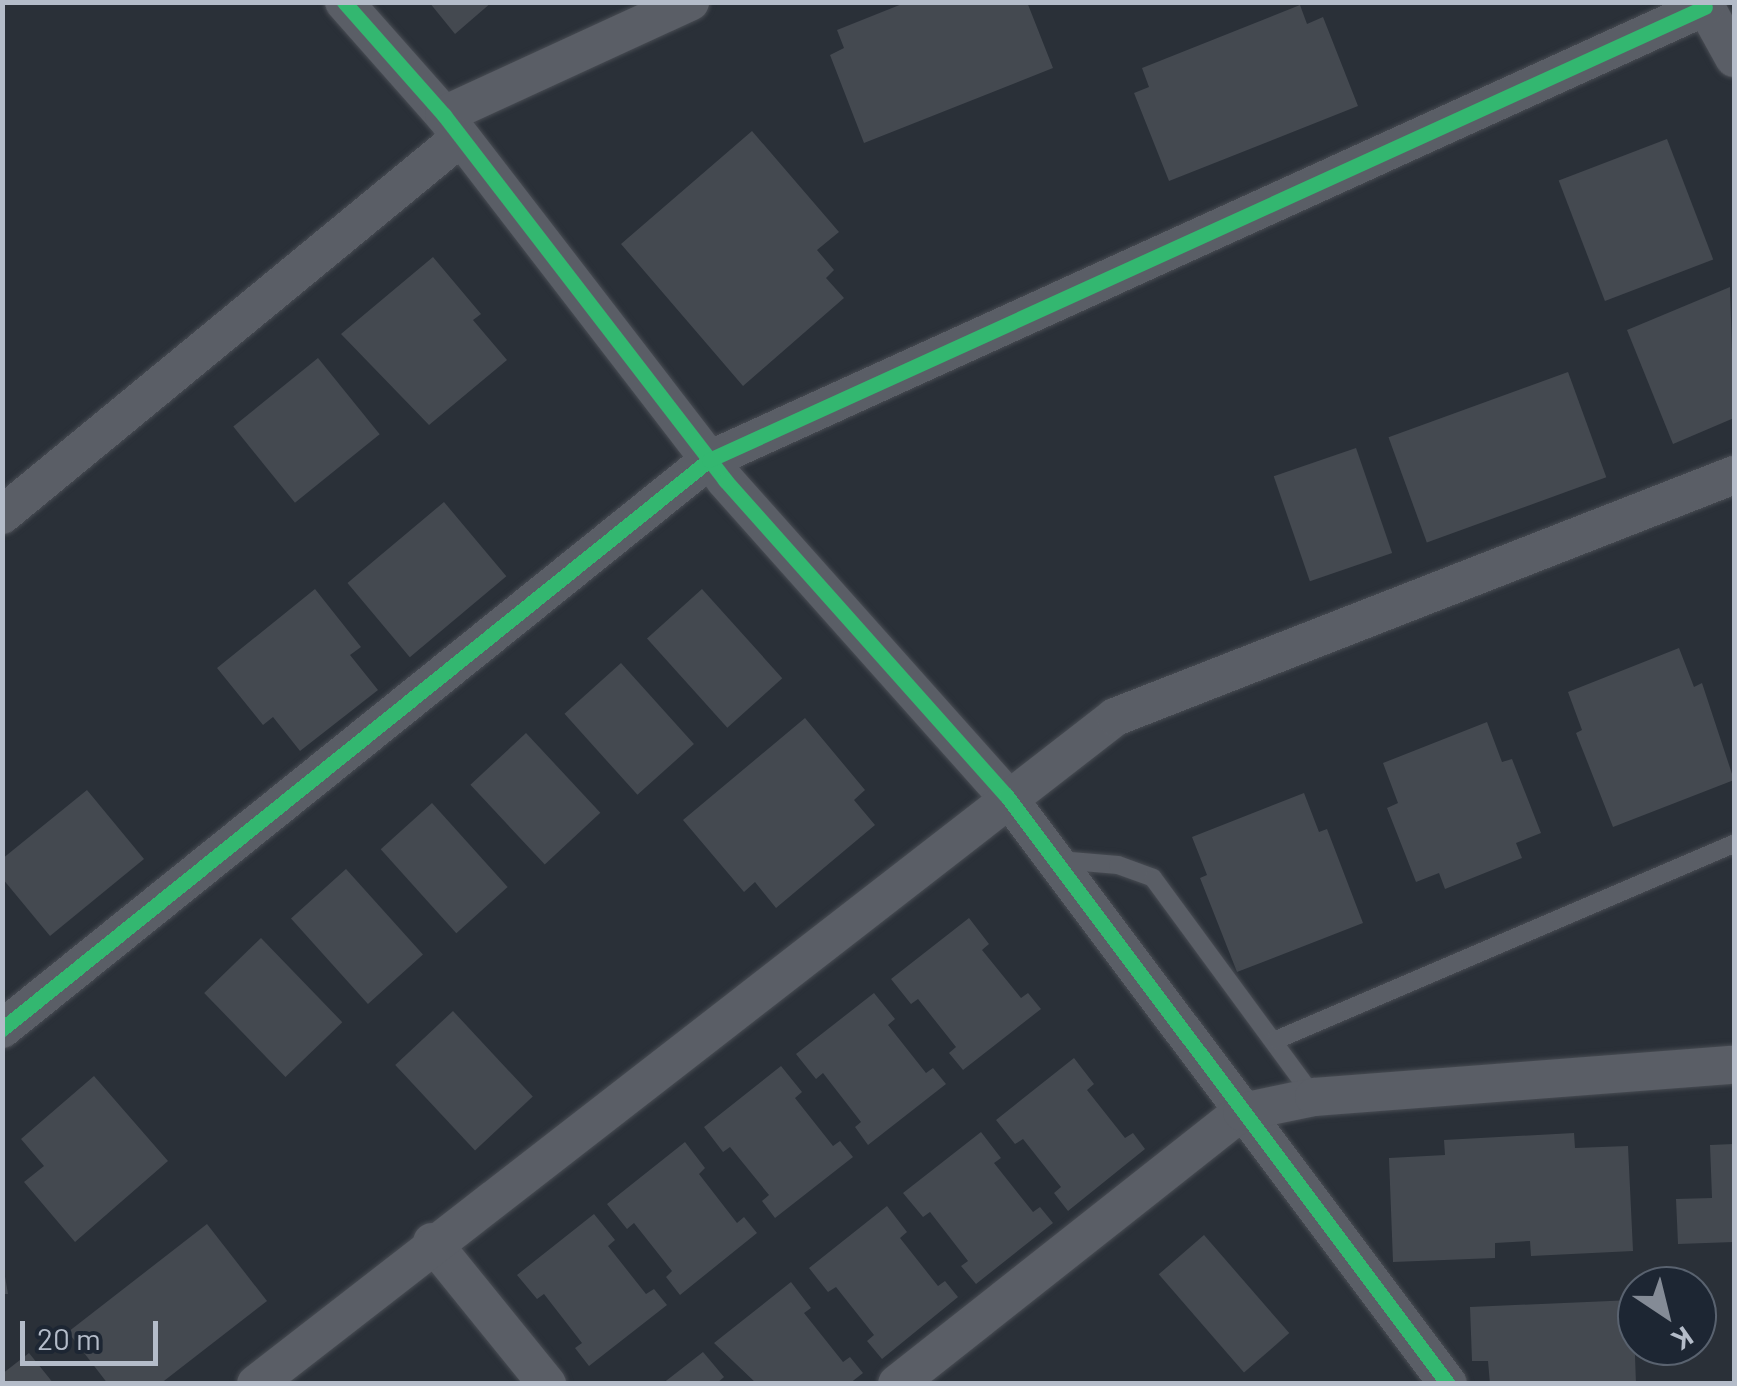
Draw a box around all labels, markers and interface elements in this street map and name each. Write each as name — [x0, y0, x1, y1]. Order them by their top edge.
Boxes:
north arrow — [1617, 1266, 1717, 1366]
scale bar — [25, 1301, 162, 1363]
text: 20 m — [37, 1320, 101, 1356]
text: K — [1666, 1320, 1700, 1358]

